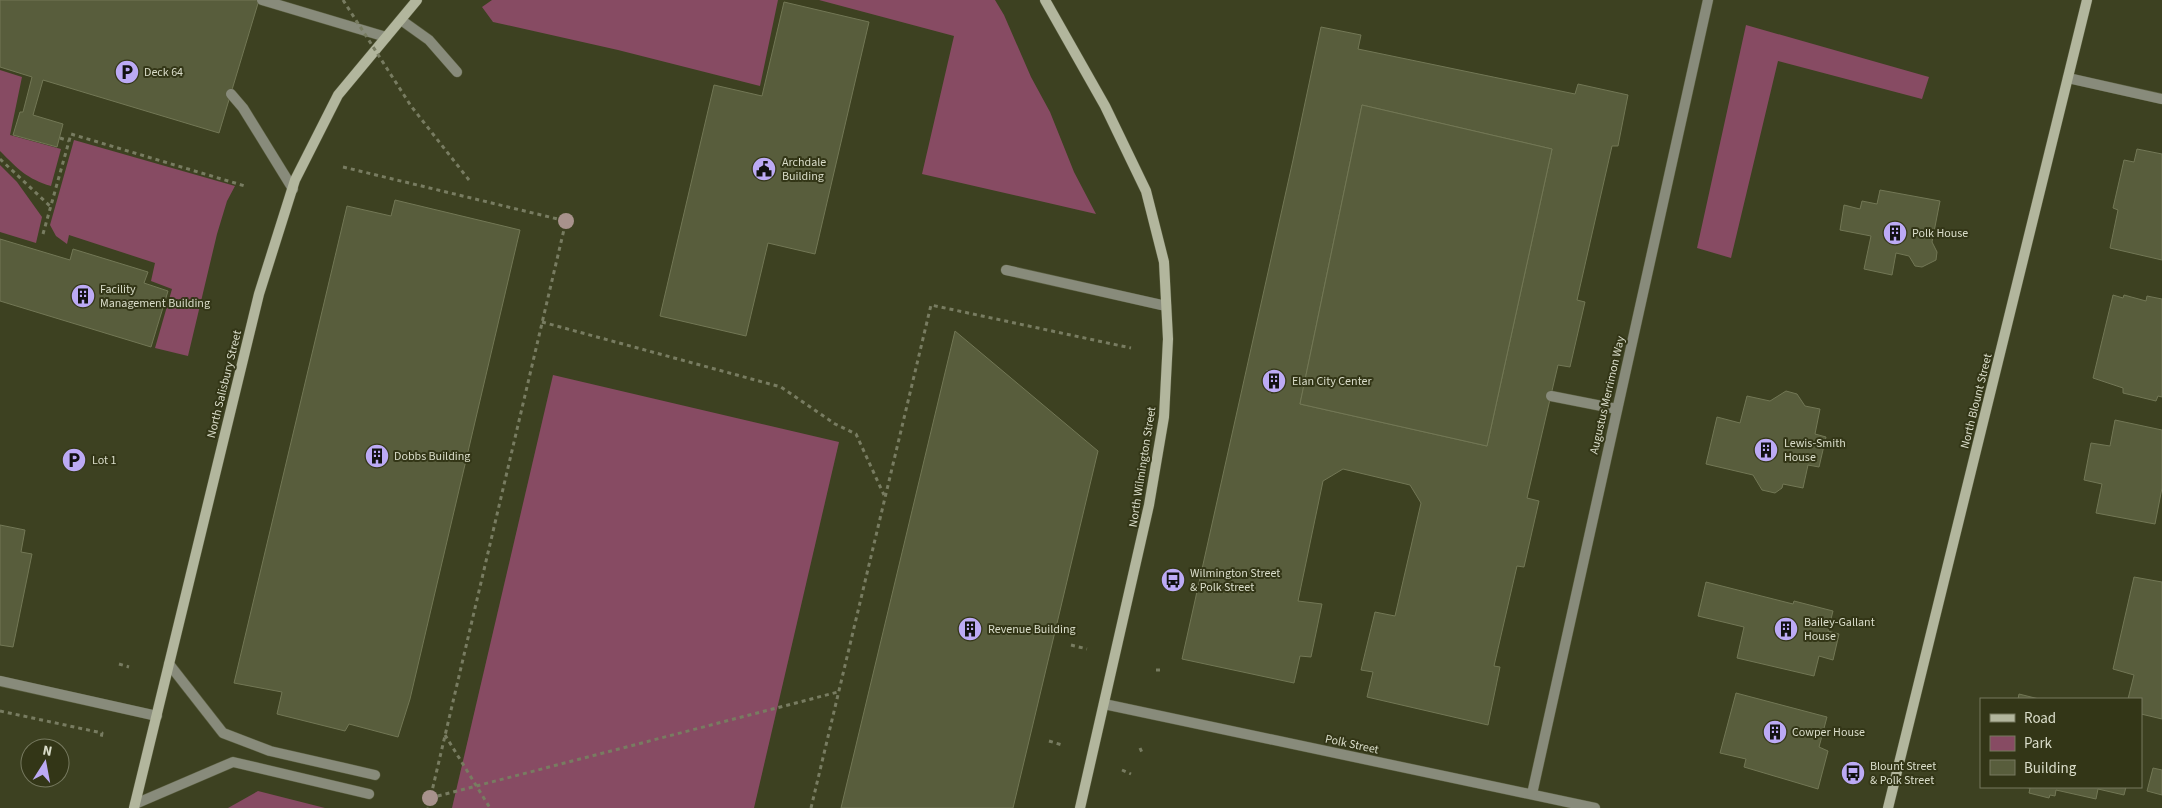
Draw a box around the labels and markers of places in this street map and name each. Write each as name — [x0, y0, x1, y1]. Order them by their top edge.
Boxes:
parking icon: Deck 64 — [114, 59, 140, 85]
place label: Deck 64 — [144, 64, 183, 81]
place label: Archdale Building — [782, 154, 826, 185]
public building icon: Archdale Building — [751, 156, 777, 182]
building icon: Polk House — [1882, 220, 1908, 246]
place label: Polk House — [1912, 225, 1968, 242]
place label: Facility Management Building — [100, 281, 210, 312]
building icon: Facility Management Building — [70, 283, 96, 309]
building icon: Elan City Center — [1261, 368, 1287, 394]
place label: Elan City Center — [1292, 373, 1372, 390]
place label: Lewis-Smith House — [1784, 435, 1846, 466]
building icon: Lewis-Smith House — [1753, 437, 1779, 463]
building icon: Dobbs Building — [364, 443, 390, 469]
parking icon: Lot 1 — [61, 447, 87, 473]
place label: Dobbs Building — [394, 448, 470, 465]
place label: Lot 1 — [92, 452, 116, 469]
place label: Wilmington Street & Polk Street — [1190, 565, 1280, 596]
bus stop icon: Wilmington Street & Polk Street — [1160, 567, 1186, 593]
place label: Bailey-Gallant House — [1804, 614, 1875, 645]
building icon: Revenue Building — [957, 616, 983, 642]
building icon: Bailey-Gallant House — [1773, 616, 1799, 642]
place label: Revenue Building — [988, 621, 1076, 638]
building icon: Cowper House — [1762, 719, 1788, 745]
place label: Cowper House — [1792, 724, 1865, 741]
place label: Blount Street & Polk Street — [1870, 758, 1936, 789]
bus stop icon: Blount Street & Polk Street — [1840, 760, 1866, 786]

